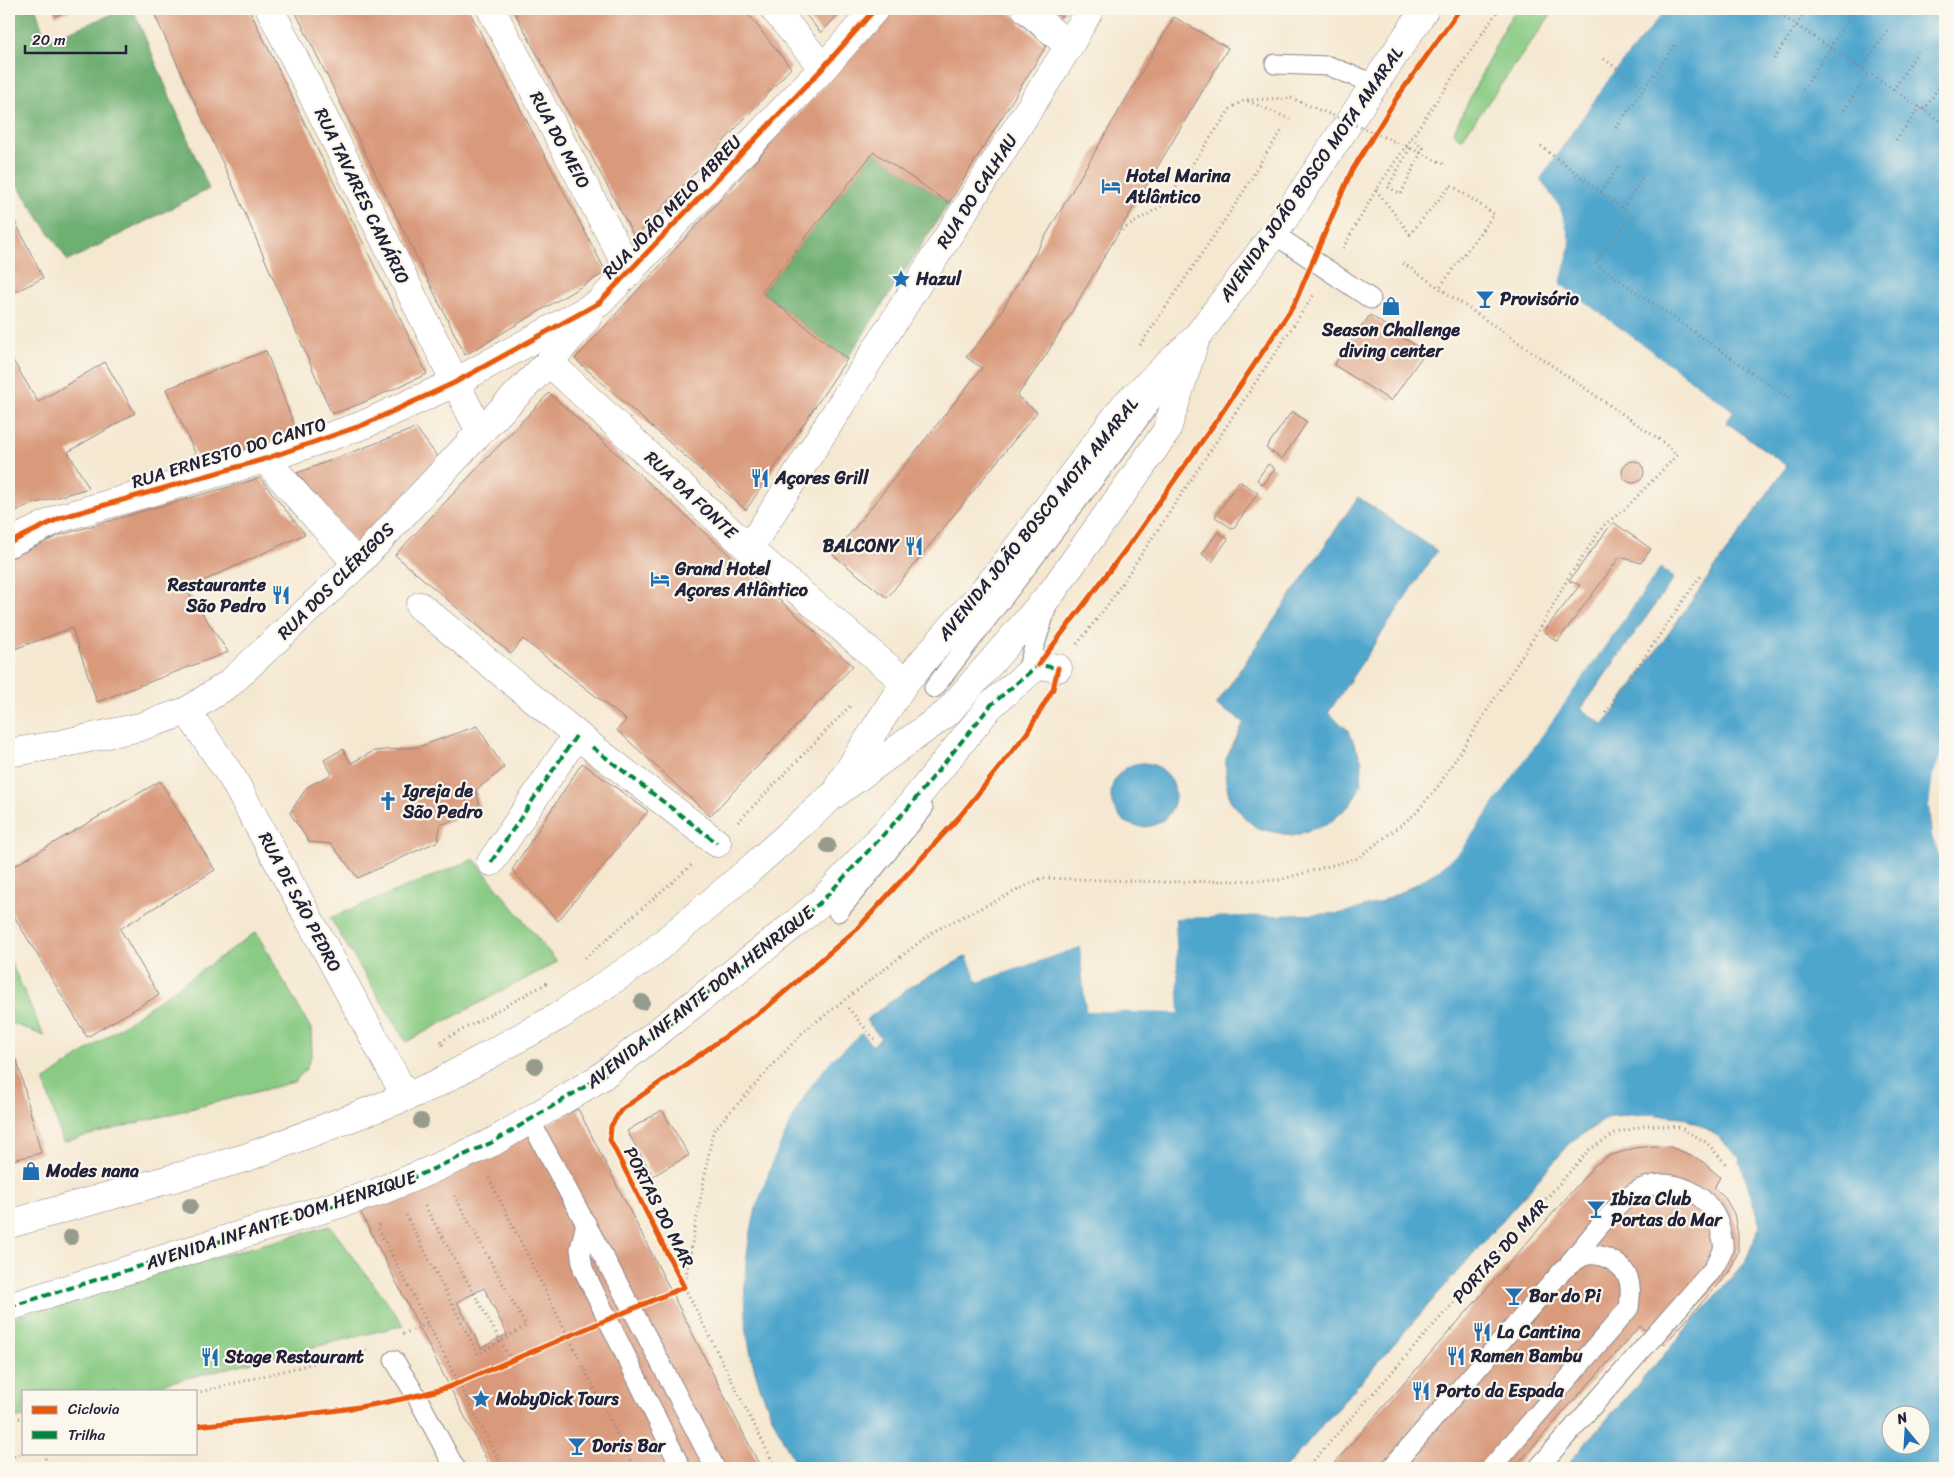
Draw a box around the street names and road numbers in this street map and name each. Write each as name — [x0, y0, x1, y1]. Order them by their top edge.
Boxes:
street label: AVENIDA JOÃO BOSCO MOTA AMARAL — [1210, 39, 1412, 309]
street label: RUA DO MEIO — [521, 85, 599, 195]
street label: RUA TAVARES CANÁRIO — [305, 102, 419, 290]
street label: RUA JOÃO MELO ABREU — [594, 127, 750, 287]
street label: RUA DO CALHAU — [928, 127, 1026, 255]
street label: AVENIDA JOÃO BOSCO MOTA AMARAL — [929, 389, 1147, 649]
street label: RUA ERNESTO DO CANTO — [128, 408, 330, 498]
street label: RUA DA FONTE — [637, 443, 746, 548]
street label: RUA DOS CLÉRIGOS — [269, 514, 403, 648]
street label: RUA DE SÃO PEDRO — [249, 826, 351, 978]
street label: AVENIDA INFANTE DOM HENRIQUE — [578, 897, 822, 1097]
street label: PORTAS DO MAR — [615, 1141, 703, 1273]
street label: AVENIDA INFANTE DOM HENRIQUE — [140, 1161, 422, 1279]
street label: PORTAS DO MAR — [1444, 1191, 1556, 1311]

